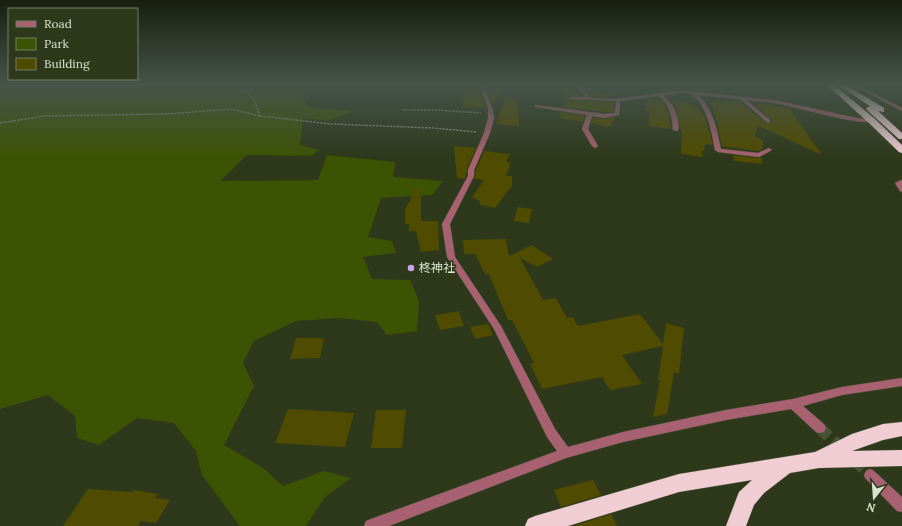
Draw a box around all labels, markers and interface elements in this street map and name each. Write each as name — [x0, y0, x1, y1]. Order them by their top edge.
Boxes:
legend — [8, 8, 138, 80]
text: Road — [44, 16, 72, 31]
text: Park — [44, 36, 70, 51]
text: Building — [44, 56, 90, 71]
place label: 柊神社 — [419, 260, 455, 275]
marker: 柊神社 — [406, 263, 416, 273]
north arrow — [854, 478, 894, 518]
text: N — [864, 499, 877, 516]

